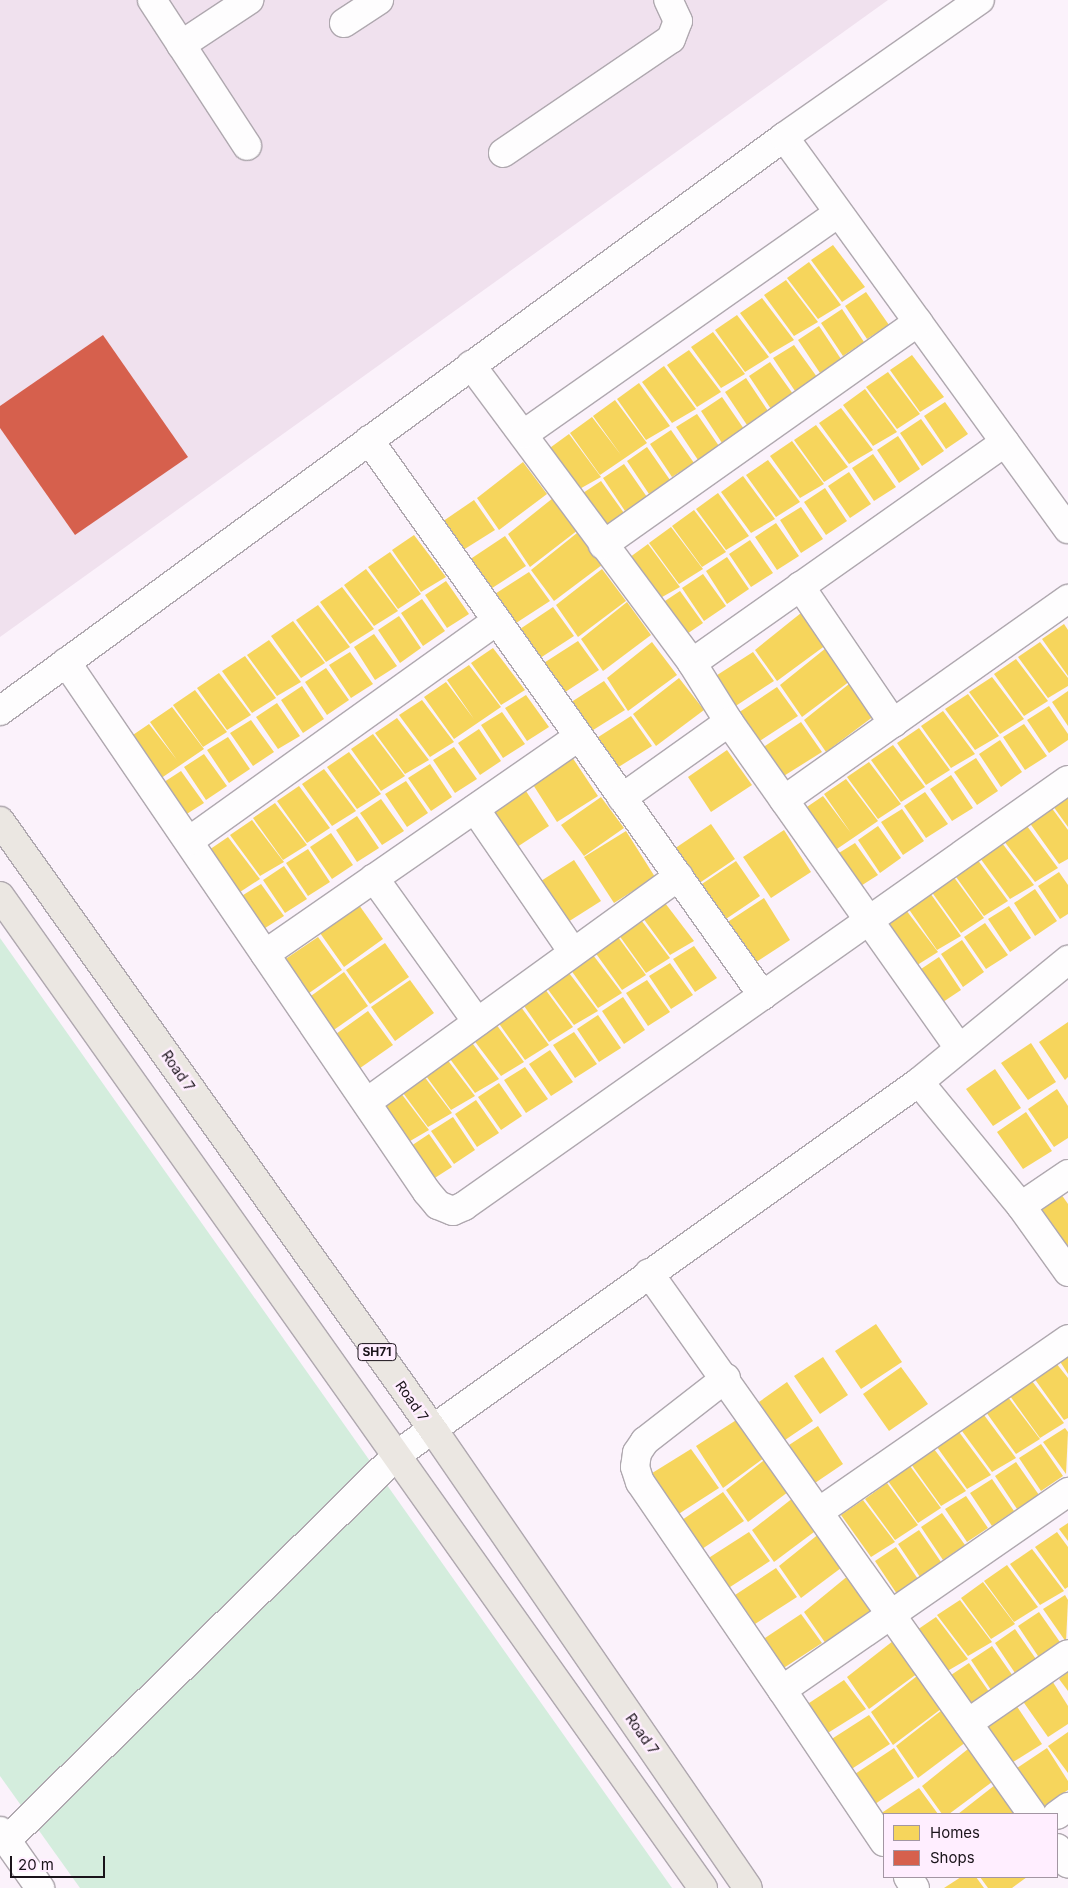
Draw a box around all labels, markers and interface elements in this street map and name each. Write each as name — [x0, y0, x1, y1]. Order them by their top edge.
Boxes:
street label: Road 7 — [158, 1047, 198, 1095]
road number: SH71 — [357, 1342, 397, 1361]
street label: Road 7 — [392, 1377, 432, 1425]
street label: Road 7 — [622, 1710, 662, 1758]
legend — [883, 1813, 1058, 1878]
text: Homes — [930, 1823, 980, 1842]
scale bar — [12, 1846, 108, 1878]
text: Shops — [930, 1848, 975, 1867]
text: 20 m — [18, 1855, 54, 1874]

